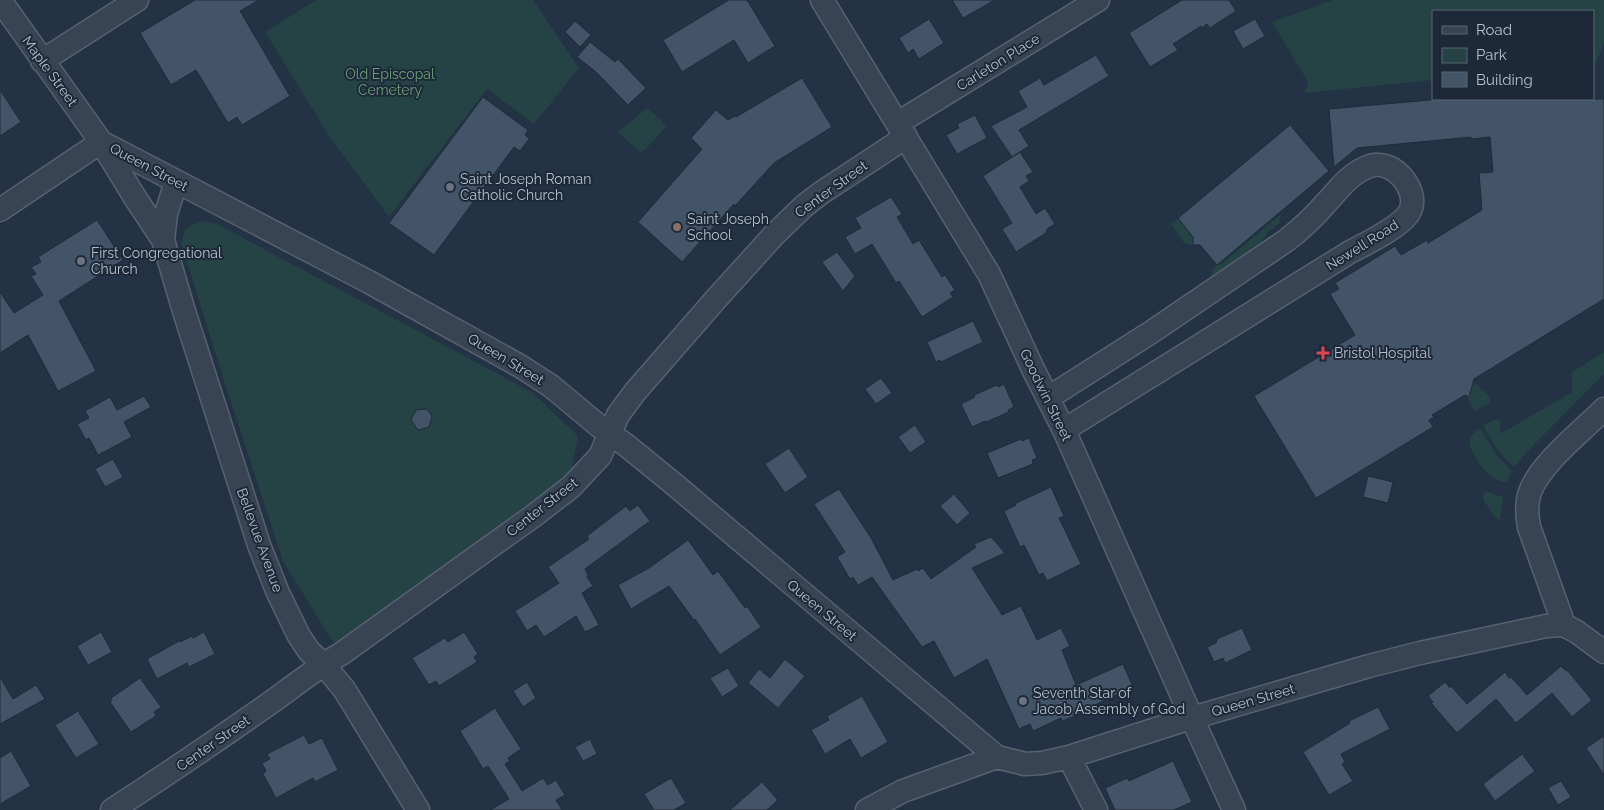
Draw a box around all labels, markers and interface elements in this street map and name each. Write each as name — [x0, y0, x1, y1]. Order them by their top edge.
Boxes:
legend — [1432, 10, 1594, 100]
text: Road — [1476, 21, 1512, 39]
street label: Carleton Place — [954, 30, 1042, 94]
street label: Maple Street — [19, 33, 81, 109]
text: Park — [1476, 46, 1507, 64]
park label: Old Episcopal Cemetery — [345, 66, 435, 98]
text: Building — [1476, 71, 1533, 89]
street label: Queen Street — [107, 140, 191, 194]
street label: Center Street — [792, 157, 871, 221]
place label: Saint Joseph Roman Catholic Church — [460, 171, 591, 203]
marker: Saint Joseph Roman Catholic Church — [444, 181, 456, 193]
place label: Saint Joseph School — [687, 211, 769, 243]
street label: Newell Road — [1323, 216, 1401, 274]
marker: Saint Joseph School — [671, 221, 683, 233]
place label: First Congregational Church — [91, 245, 222, 277]
marker: First Congregational Church — [75, 255, 87, 267]
street label: Queen Street — [465, 330, 547, 388]
place label: Bristol Hospital — [1334, 345, 1431, 361]
street label: Goodwin Street — [1017, 346, 1075, 444]
marker: Bristol Hospital — [1316, 346, 1330, 360]
street label: Center Street — [503, 474, 581, 540]
street label: Bellevue Avenue — [234, 486, 286, 594]
street label: Queen Street — [784, 576, 860, 644]
street label: Queen Street — [1210, 680, 1297, 720]
place label: Seventh Star of Jacob Assembly of God — [1033, 685, 1185, 717]
marker: Seventh Star of Jacob Assembly of God — [1017, 695, 1029, 707]
street label: Center Street — [173, 712, 253, 774]

